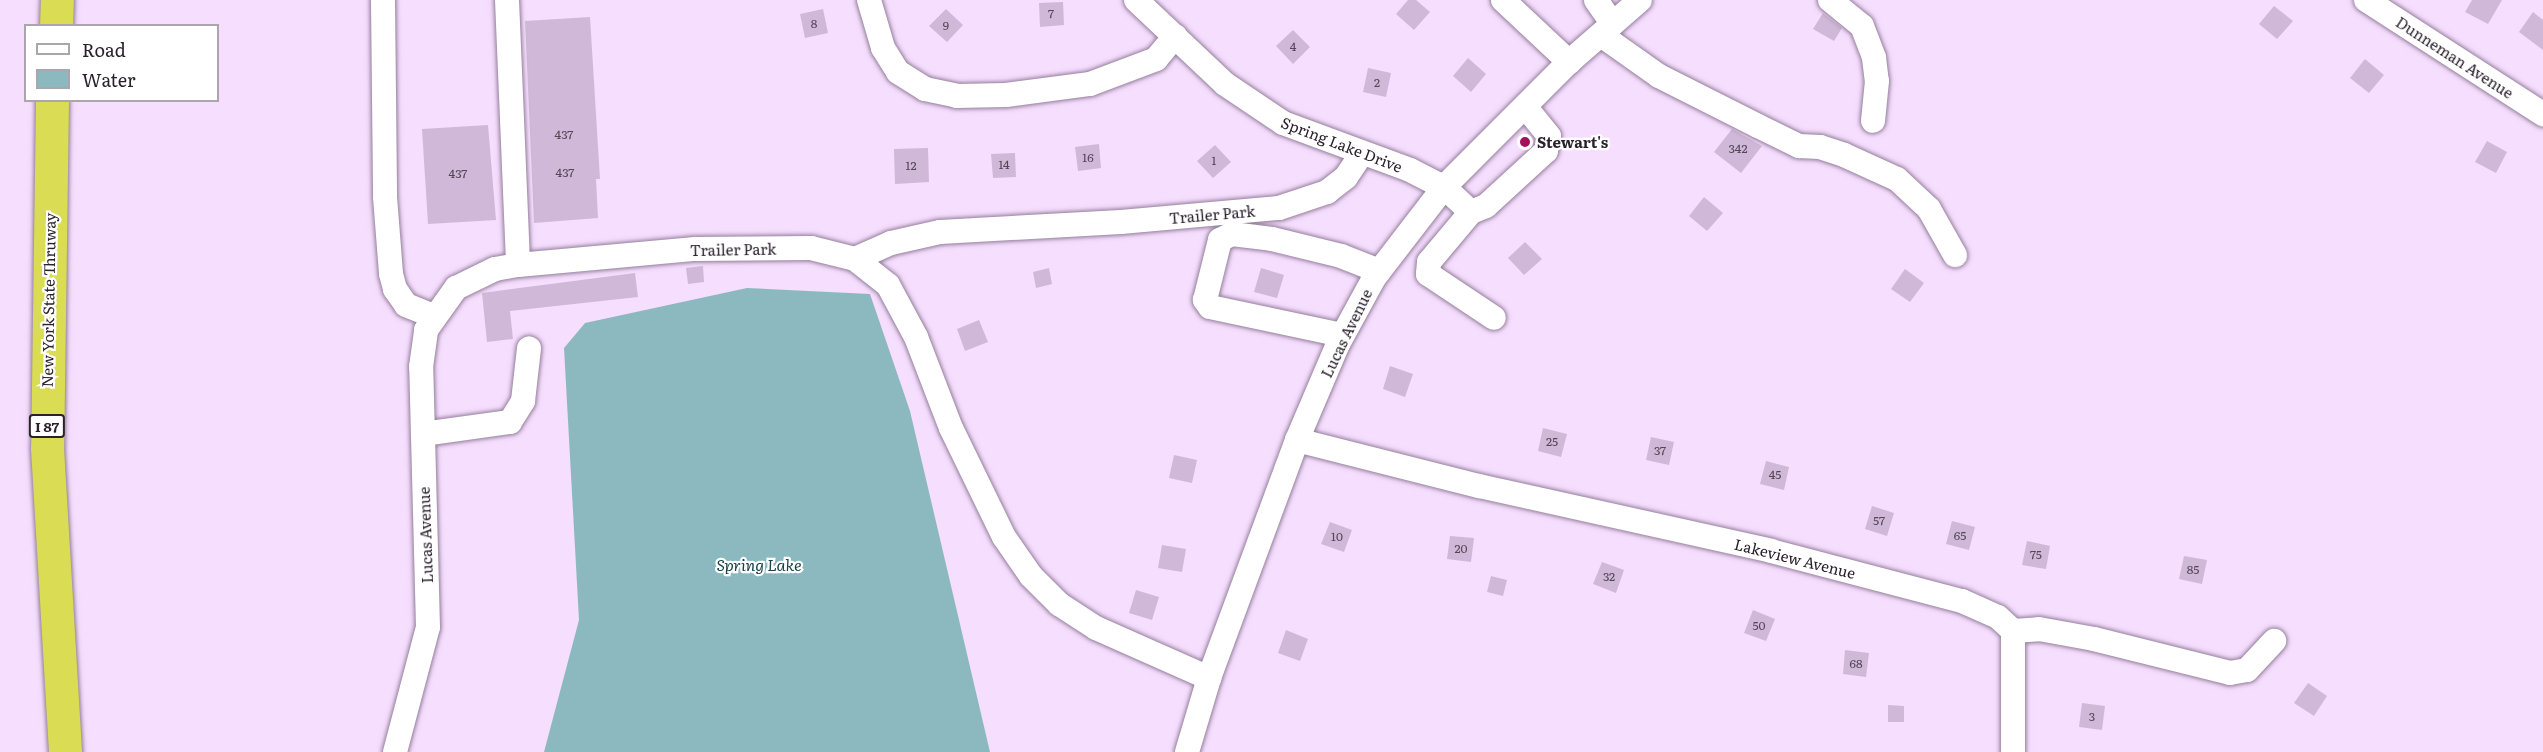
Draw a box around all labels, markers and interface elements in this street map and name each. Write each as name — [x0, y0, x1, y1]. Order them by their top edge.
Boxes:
house number: 7 — [1048, 7, 1054, 21]
street label: Dunneman Avenue — [2393, 12, 2517, 102]
house number: 8 — [811, 17, 817, 31]
house number: 9 — [943, 19, 949, 33]
legend — [24, 24, 219, 102]
text: Road — [82, 36, 126, 63]
house number: 4 — [1290, 40, 1296, 54]
text: Water — [82, 66, 135, 93]
house number: 2 — [1374, 76, 1380, 90]
street label: Spring Lake Drive — [1279, 113, 1405, 175]
house number: 437 — [555, 128, 573, 142]
place label: Stewart's — [1537, 133, 1608, 151]
marker: Stewart's — [1518, 135, 1532, 149]
house number: 342 — [1728, 142, 1748, 156]
house number: 16 — [1082, 151, 1094, 165]
house number: 1 — [1212, 154, 1216, 168]
house number: 14 — [998, 158, 1010, 172]
house number: 12 — [906, 159, 916, 173]
house number: 437 — [556, 166, 574, 180]
house number: 437 — [449, 167, 467, 181]
street label: Trailer Park — [1168, 201, 1256, 227]
street label: New York State Thruway — [37, 213, 59, 387]
street label: Trailer Park — [690, 239, 776, 259]
street label: Lucas Avenue — [1317, 286, 1375, 380]
road number: I 87 — [28, 415, 66, 437]
house number: 25 — [1546, 435, 1558, 449]
house number: 37 — [1654, 444, 1666, 458]
house number: 45 — [1769, 468, 1781, 482]
street label: Lucas Avenue — [414, 486, 436, 584]
house number: 57 — [1873, 514, 1885, 528]
house number: 65 — [1954, 529, 1966, 543]
house number: 10 — [1331, 530, 1343, 544]
street label: Lakeview Avenue — [1733, 534, 1857, 582]
house number: 20 — [1454, 542, 1468, 556]
house number: 75 — [2030, 548, 2042, 562]
water label: Spring Lake — [716, 554, 802, 574]
house number: 85 — [2187, 563, 2199, 577]
house number: 32 — [1603, 570, 1615, 584]
house number: 50 — [1752, 619, 1766, 633]
house number: 68 — [1849, 657, 1863, 671]
house number: 3 — [2089, 710, 2095, 724]

